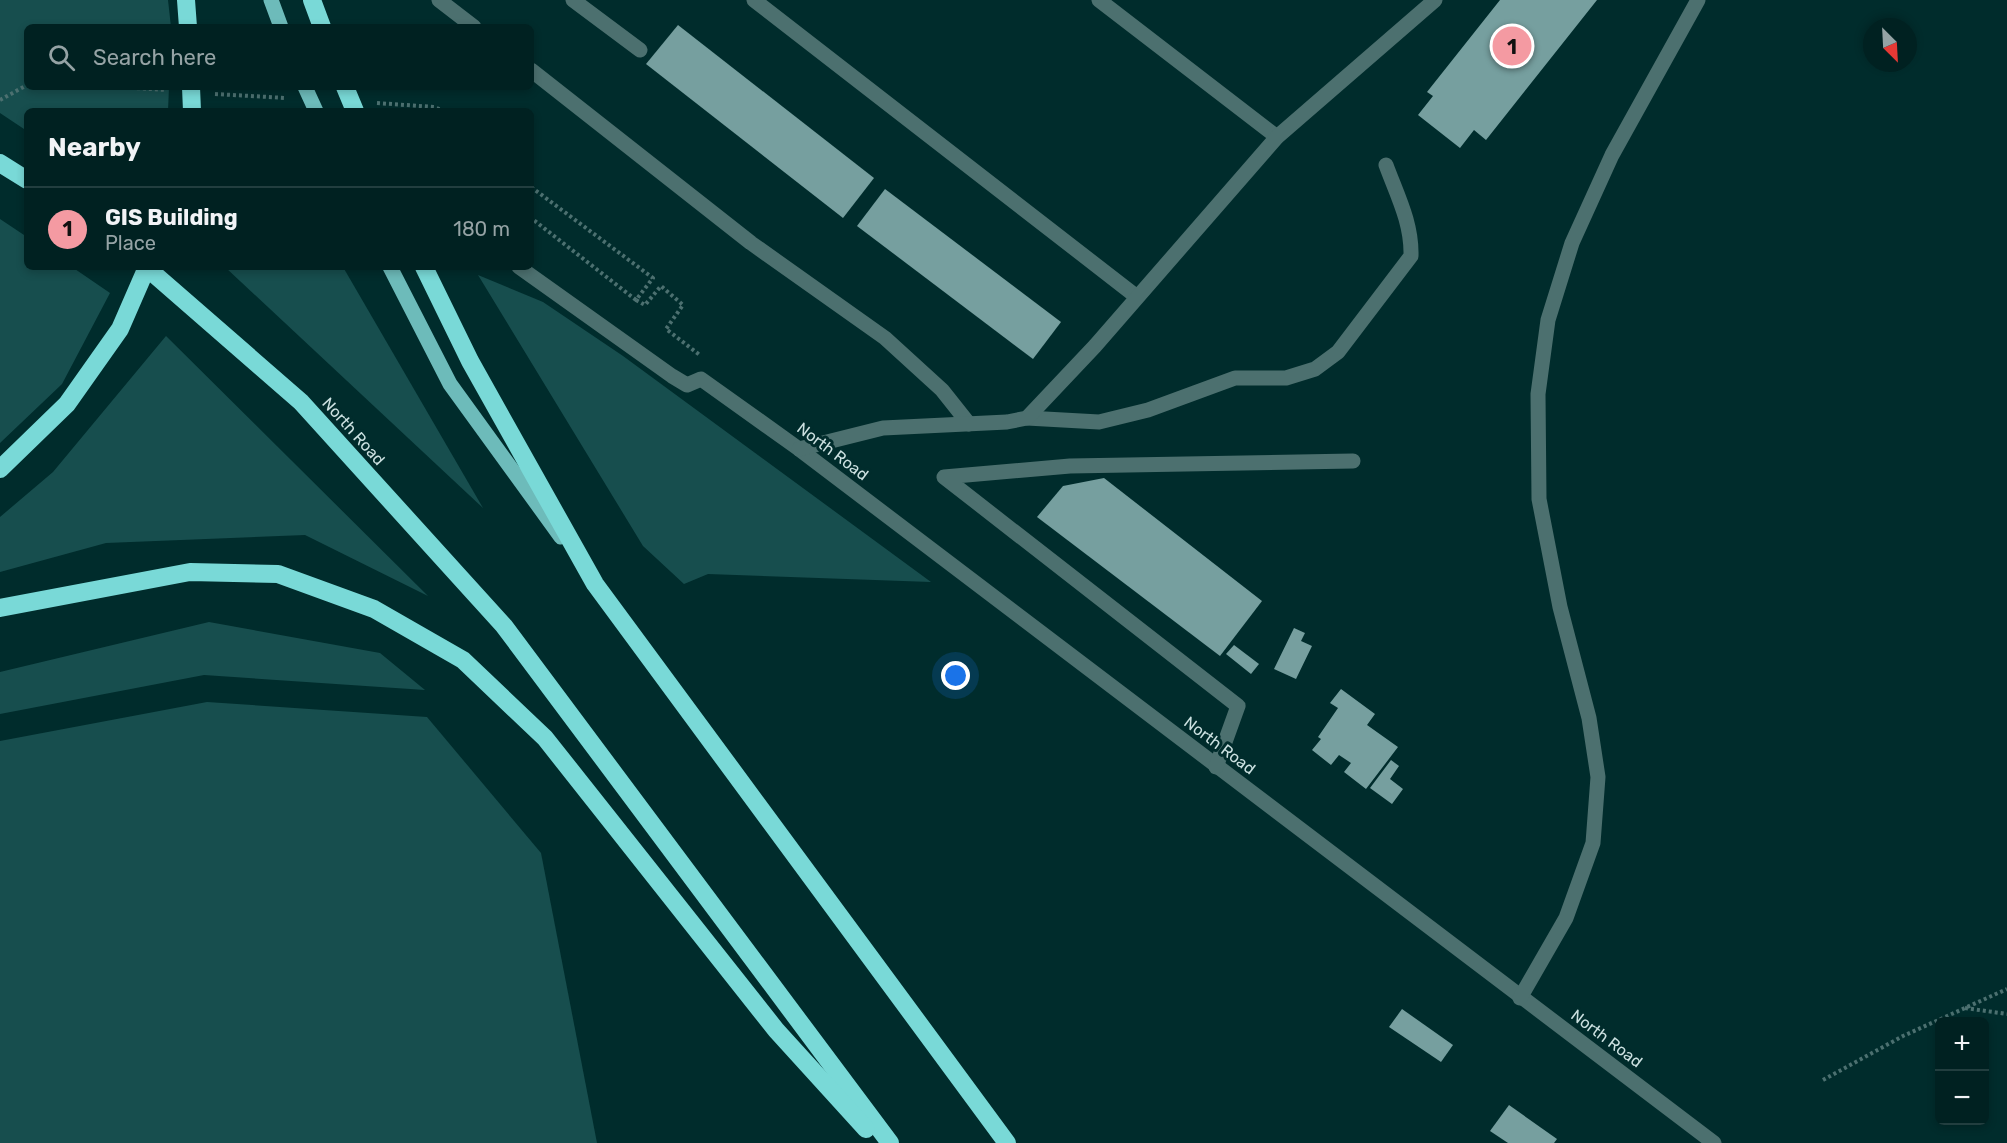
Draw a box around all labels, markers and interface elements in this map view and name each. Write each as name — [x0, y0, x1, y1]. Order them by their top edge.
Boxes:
north arrow — [1863, 18, 1917, 72]
search box — [24, 24, 534, 90]
pin: 1 — [1492, 24, 1532, 68]
icon: search — [45, 41, 78, 74]
text: Search here — [93, 44, 216, 71]
text: Nearby — [48, 132, 141, 163]
text: GIS Building — [105, 204, 238, 231]
text: 1 — [63, 217, 72, 241]
text: 180 m — [453, 217, 510, 241]
text: Place — [105, 231, 156, 255]
street label: North Road — [318, 394, 389, 469]
street label: North Road — [793, 418, 872, 484]
your location — [941, 661, 970, 690]
street label: North Road — [1180, 712, 1259, 778]
street label: North Road — [1567, 1005, 1646, 1071]
map controls — [1935, 1017, 1989, 1125]
button: + — [1935, 1017, 1989, 1071]
button: − — [1935, 1071, 1989, 1125]

